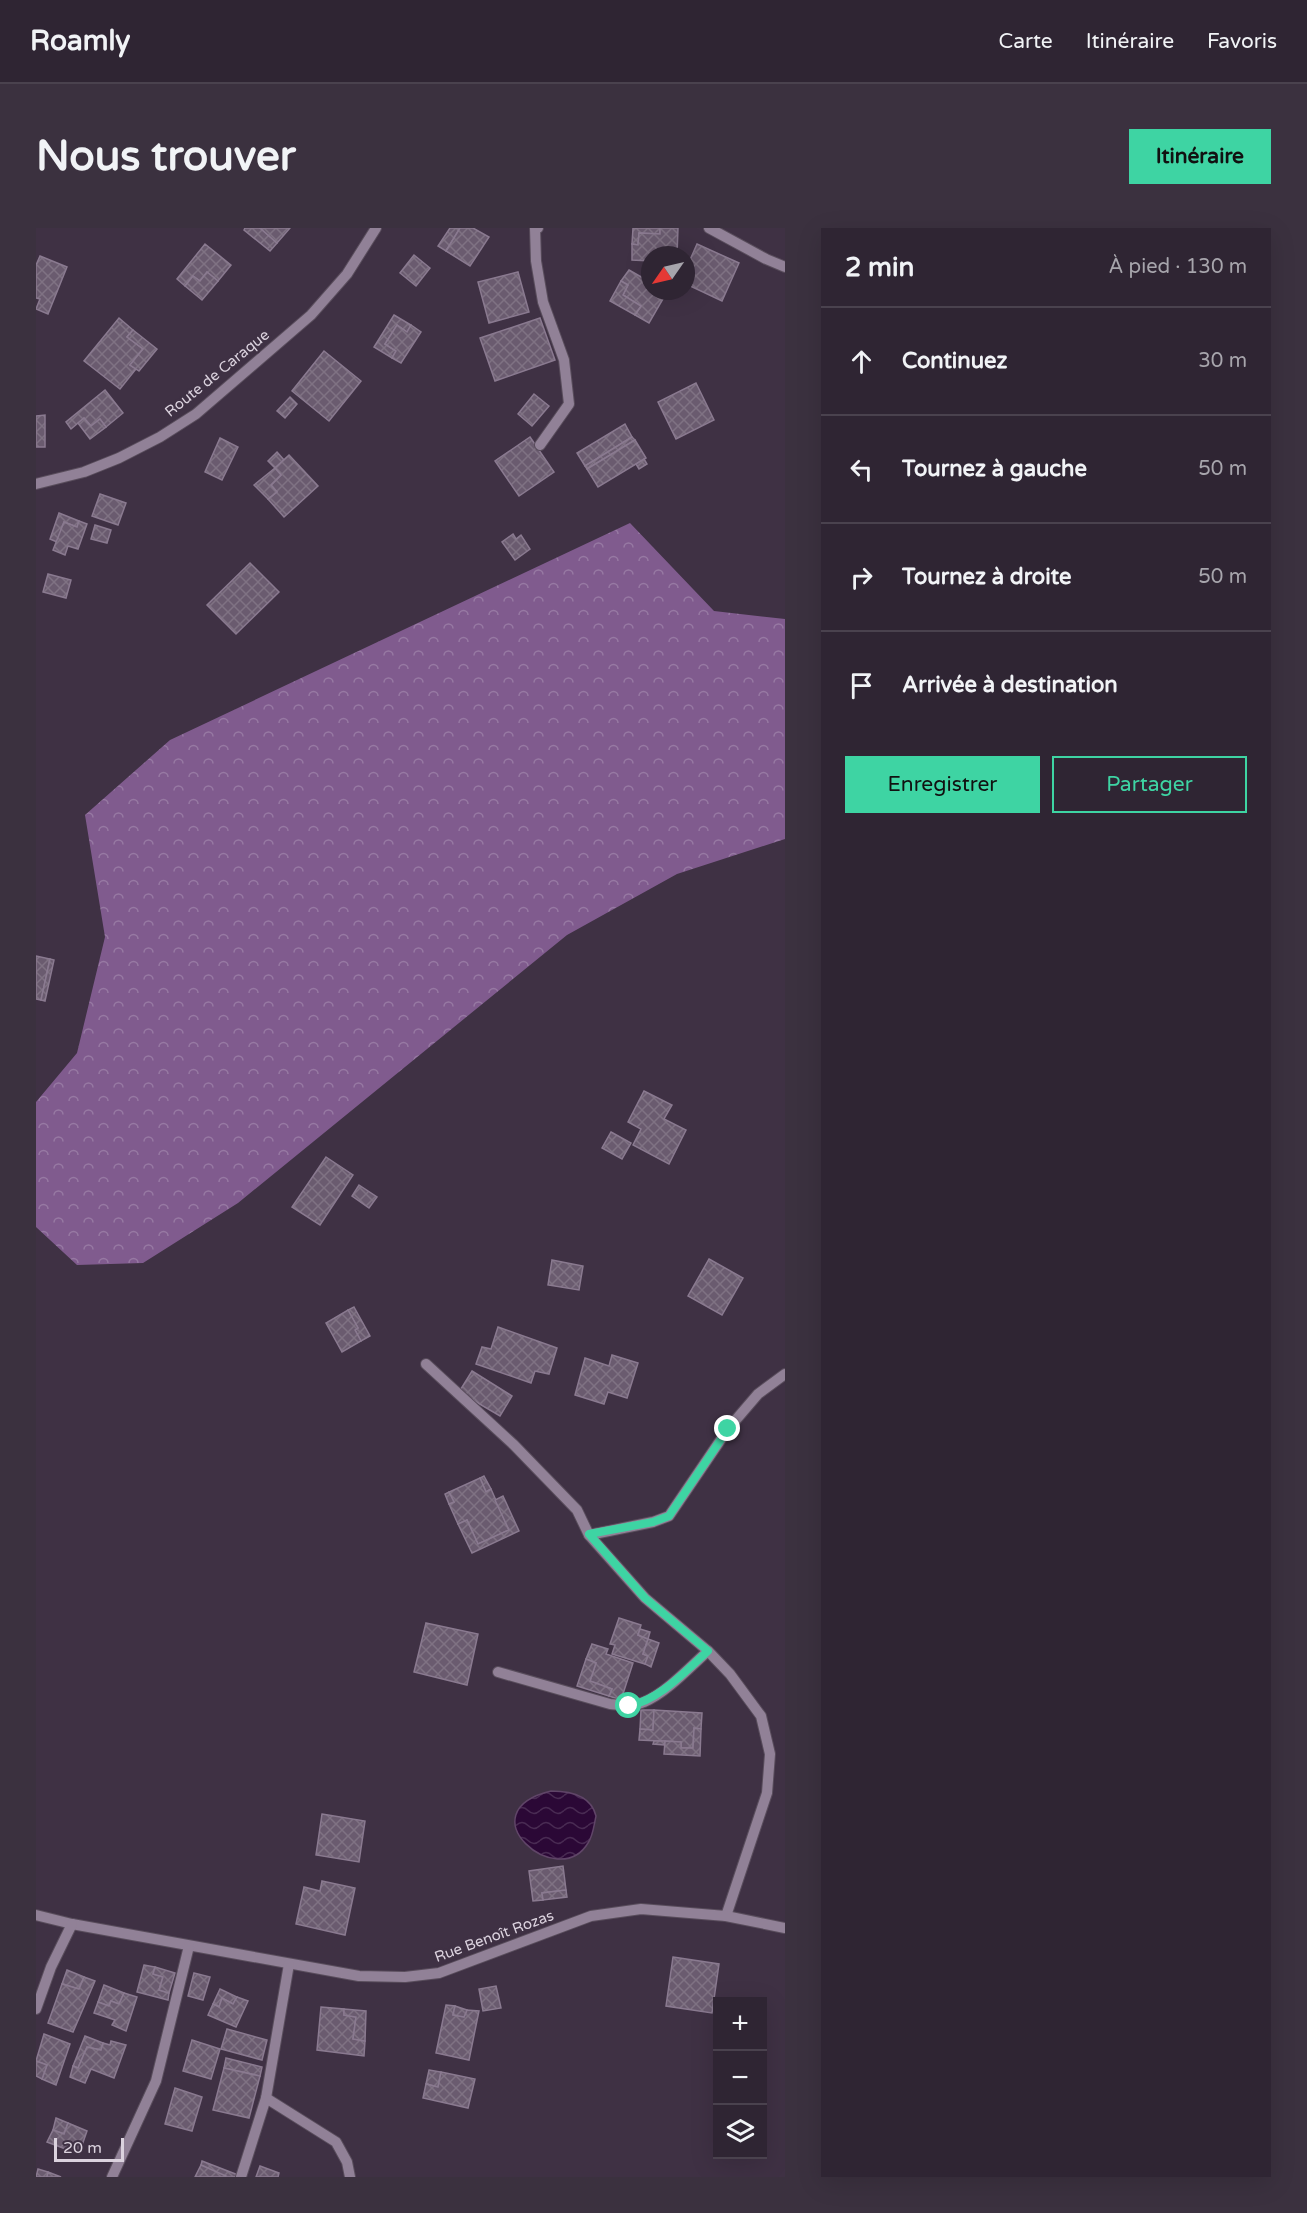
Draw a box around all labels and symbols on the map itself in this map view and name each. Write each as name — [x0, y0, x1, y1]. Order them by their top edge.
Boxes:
north arrow — [641, 246, 695, 300]
street label: Route de Caraque — [161, 325, 273, 421]
route end — [714, 1415, 740, 1441]
route start — [615, 1692, 641, 1718]
street label: Rue Benoît Rozas — [432, 1906, 556, 1966]
scale bar — [54, 2135, 124, 2162]

